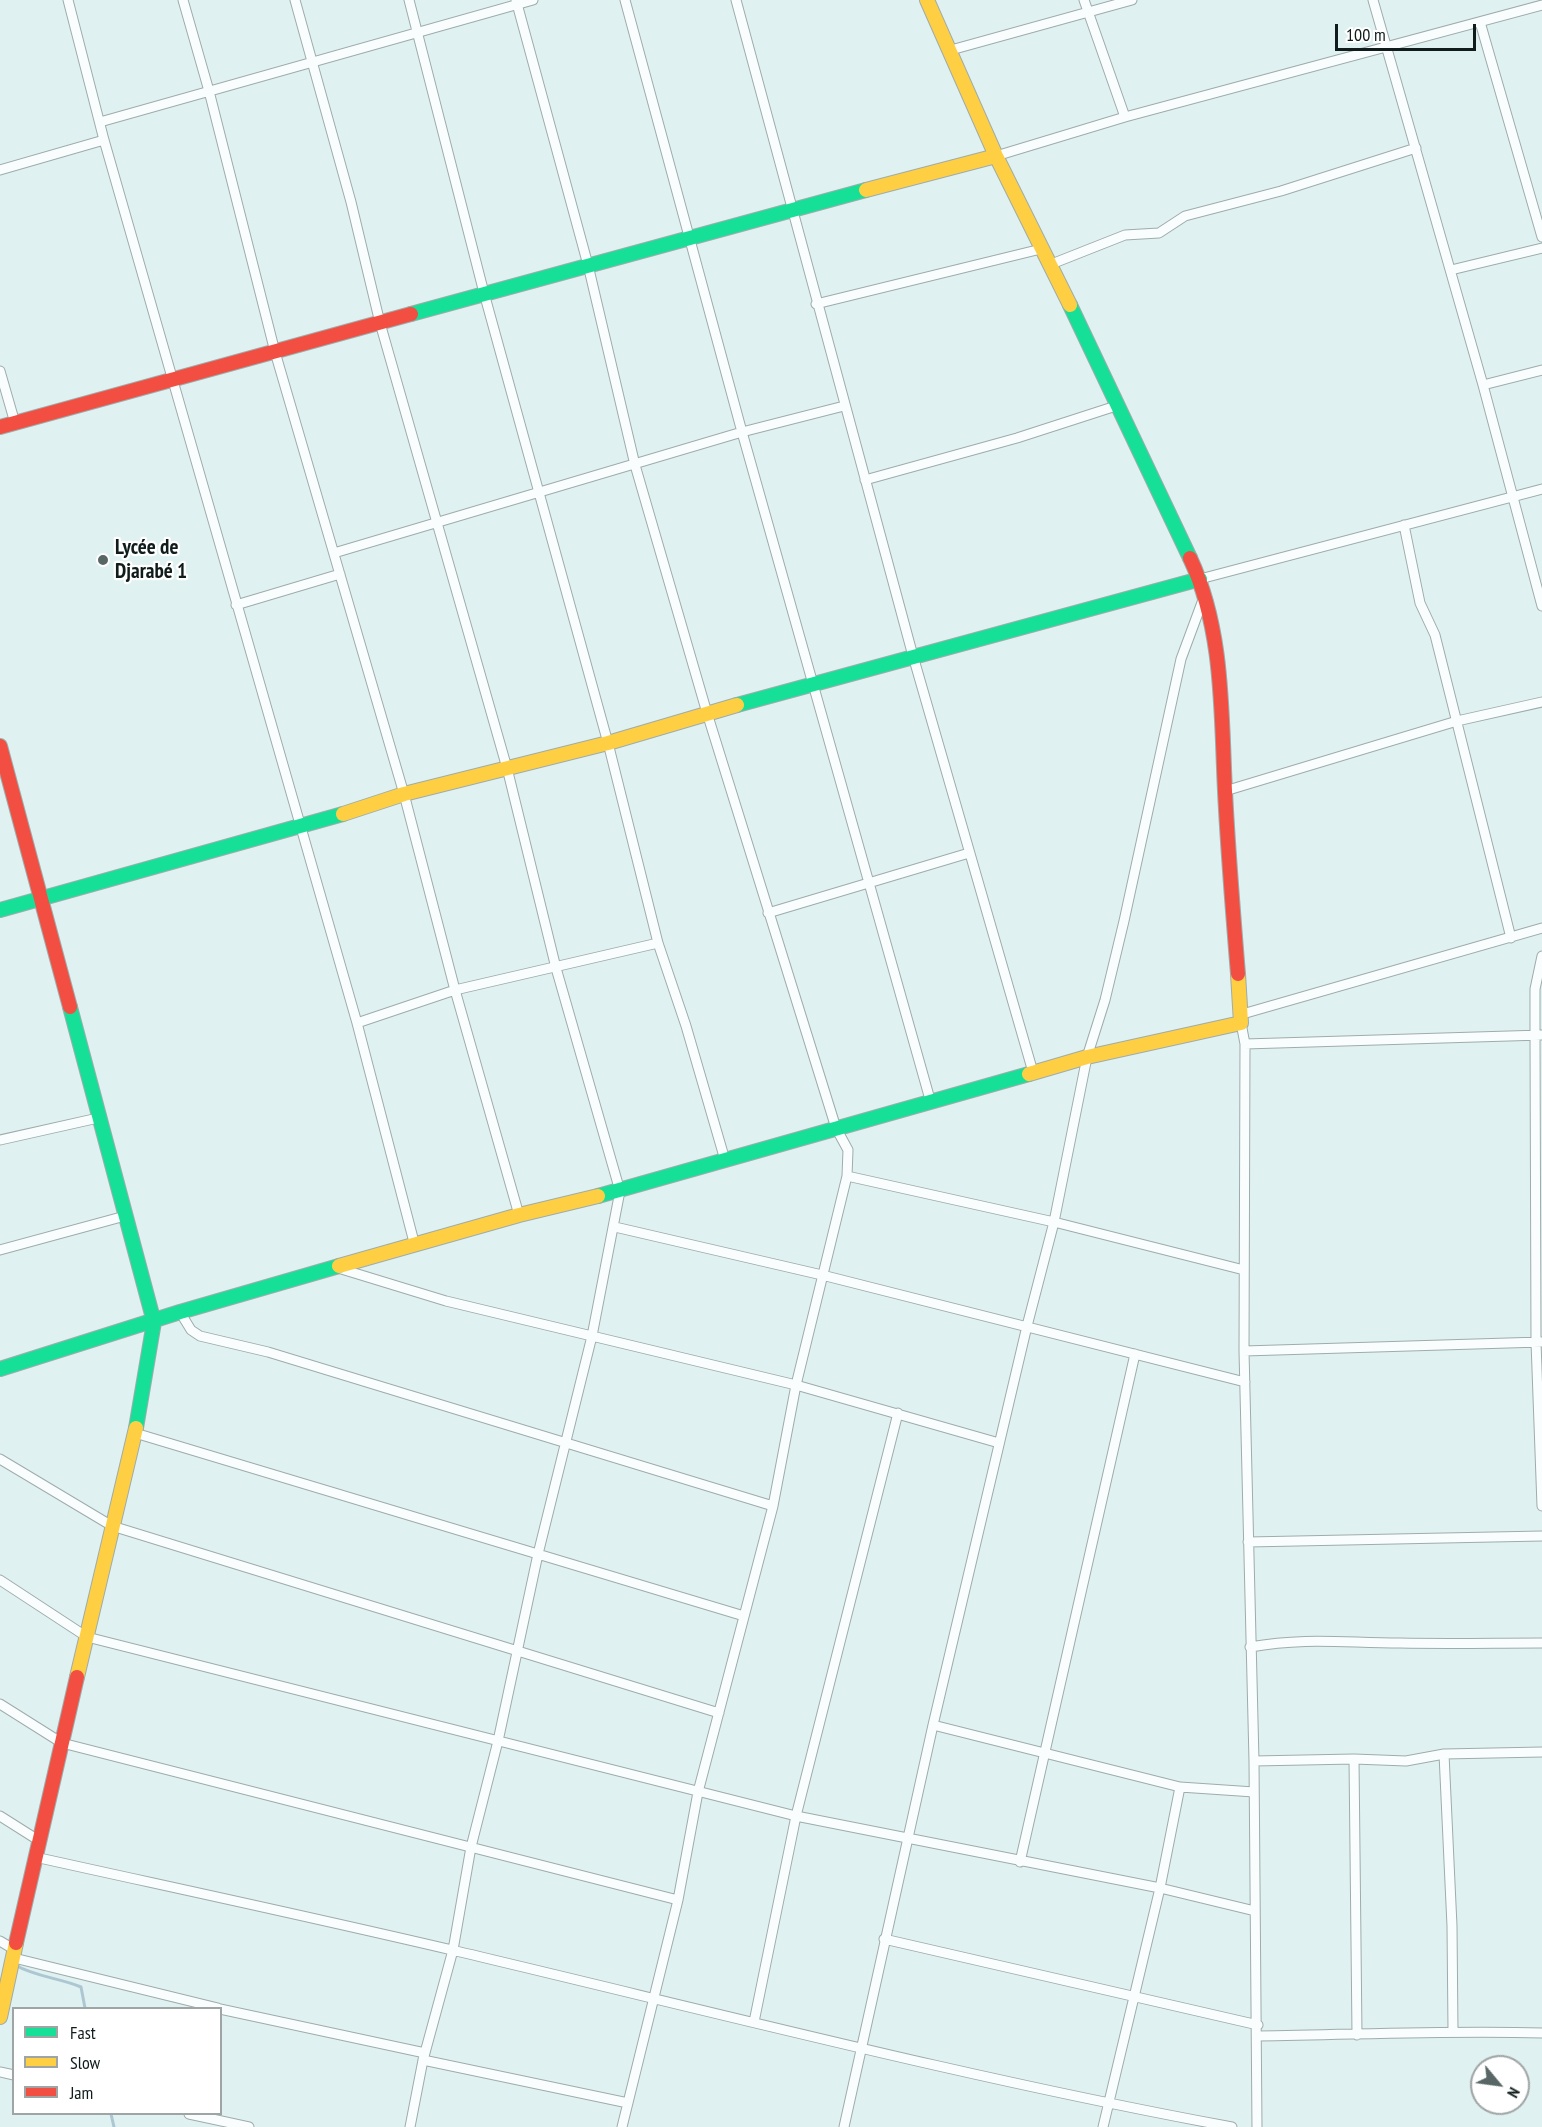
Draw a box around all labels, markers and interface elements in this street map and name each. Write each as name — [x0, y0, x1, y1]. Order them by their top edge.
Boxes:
scale bar — [1338, 12, 1479, 50]
text: 100 m — [1346, 23, 1386, 46]
place label: Lycée de Djarabé 1 — [115, 535, 187, 585]
marker: Lycée de Djarabé 1 — [96, 553, 110, 567]
legend — [12, 2007, 222, 2115]
text: Fast — [70, 2021, 96, 2044]
text: Slow — [70, 2051, 100, 2074]
north arrow — [1470, 2055, 1530, 2115]
text: Jam — [70, 2081, 93, 2104]
text: N — [1503, 2084, 1525, 2101]

